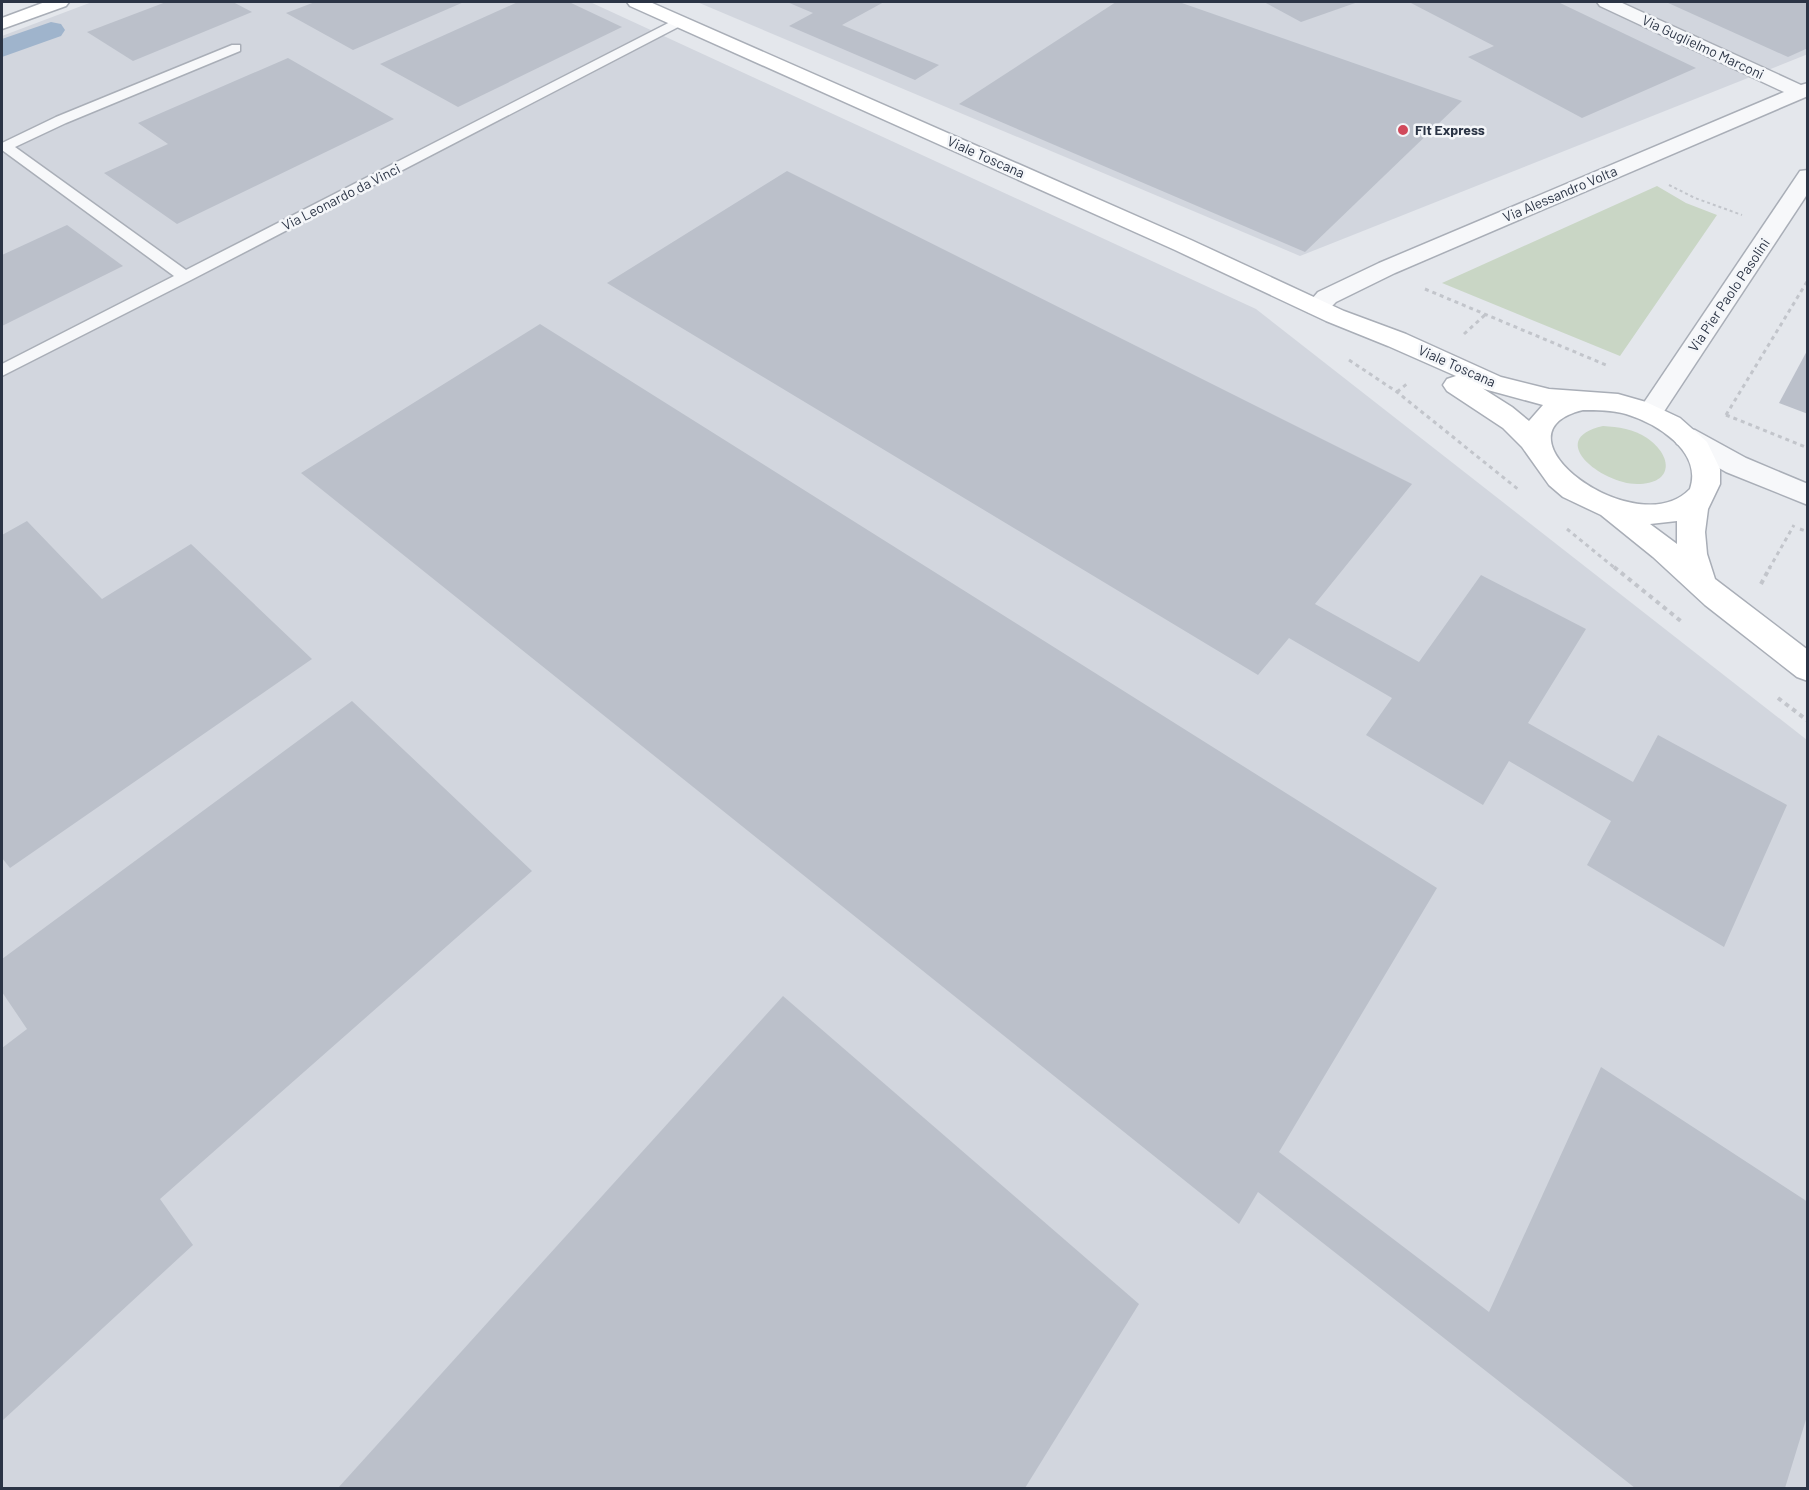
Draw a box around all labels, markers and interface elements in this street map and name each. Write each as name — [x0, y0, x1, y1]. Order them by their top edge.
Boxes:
street label: Via Guglielmo Marconi — [1639, 11, 1767, 82]
place label: Fit Express — [1415, 121, 1485, 138]
marker: Fit Express — [1396, 123, 1410, 137]
street label: Viale Toscana — [945, 132, 1028, 181]
street label: Via Leonardo da Vinci — [279, 159, 403, 234]
street label: Via Alessandro Volta — [1500, 162, 1619, 225]
street label: Via Pier Paolo Pasolini — [1684, 235, 1773, 355]
street label: Viale Toscana — [1416, 341, 1499, 390]

